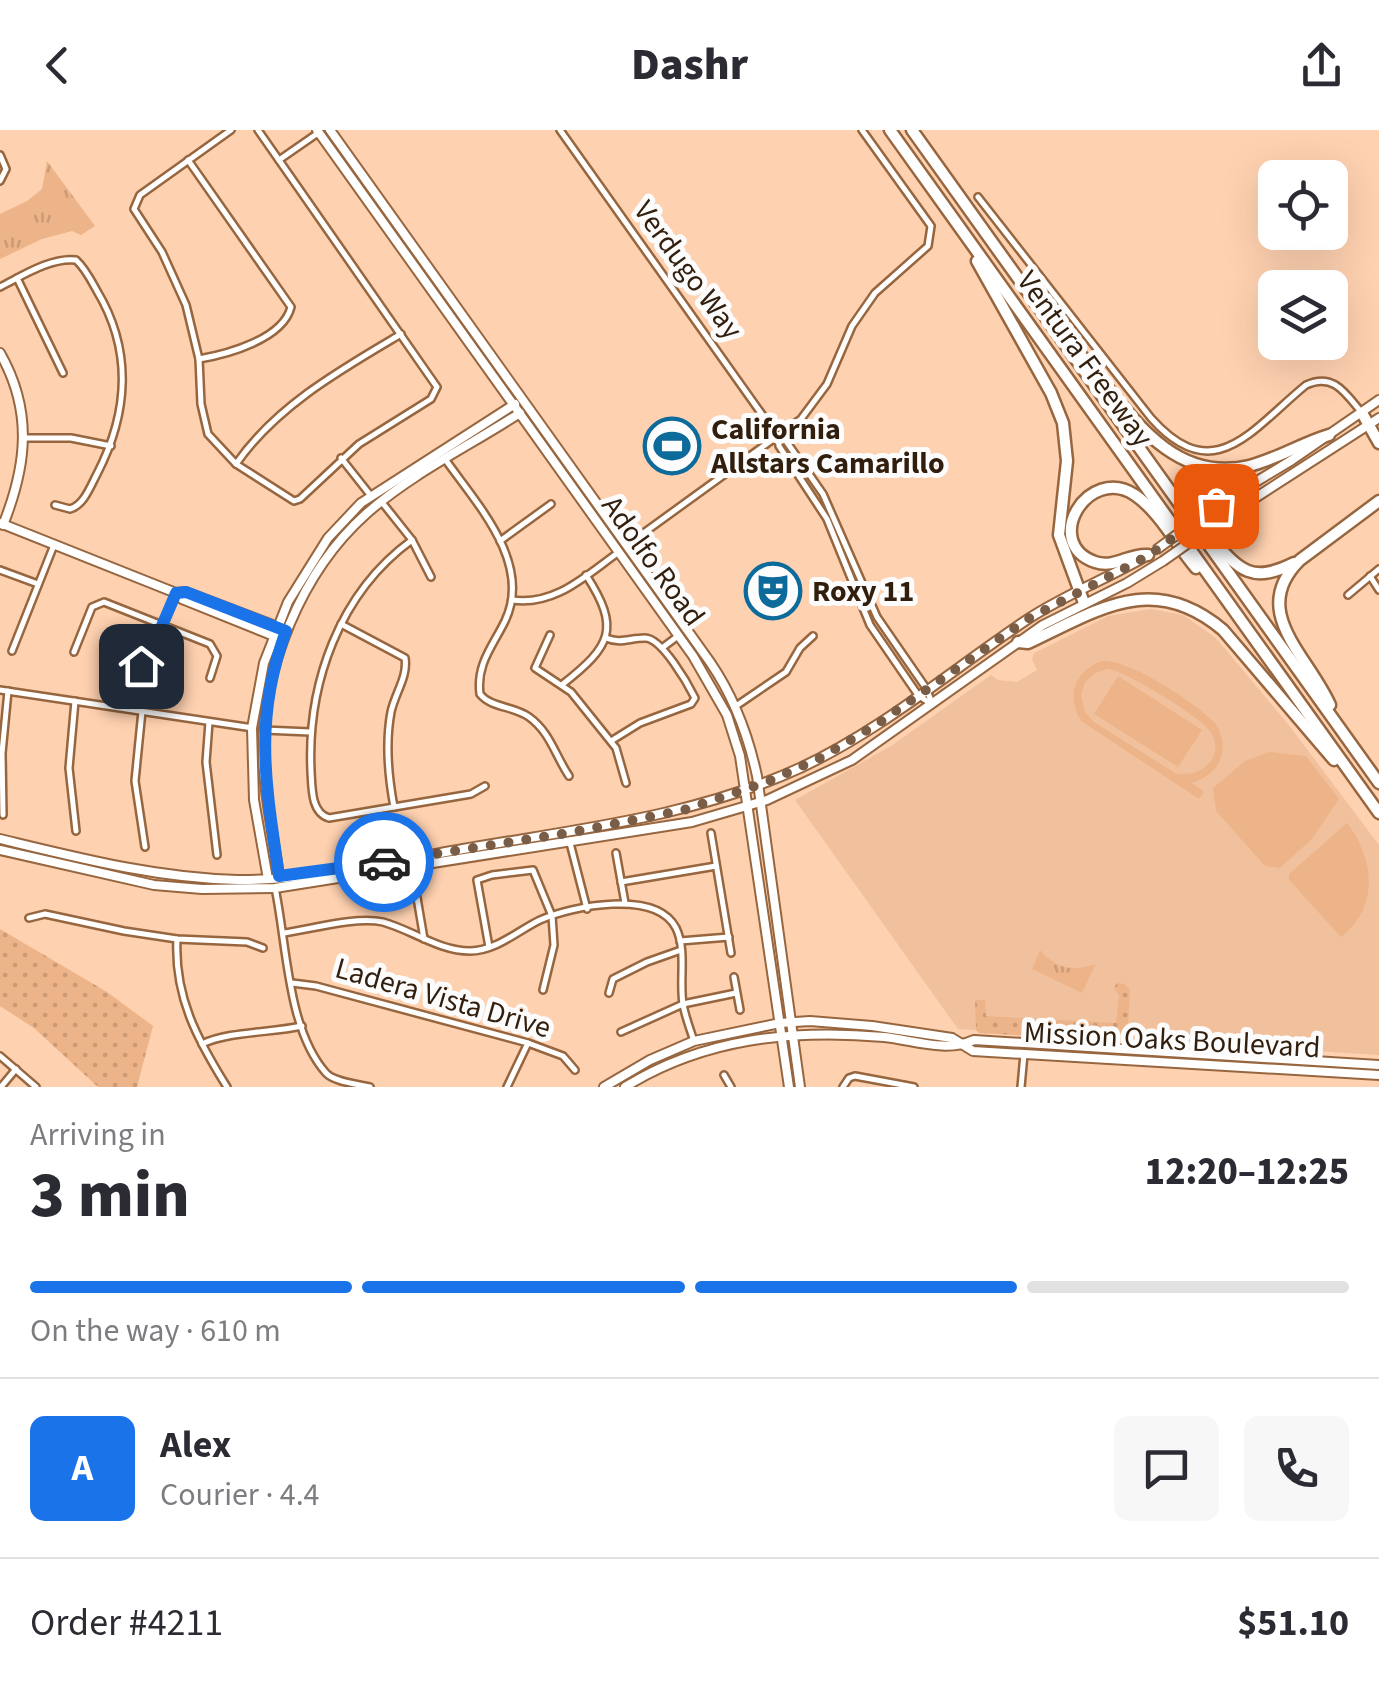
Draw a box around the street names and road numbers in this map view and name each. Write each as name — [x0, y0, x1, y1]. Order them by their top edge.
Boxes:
street label: Verdugo Way — [623, 192, 753, 348]
street label: Ventura Freeway — [1006, 262, 1164, 456]
street label: Adolfo Road — [591, 487, 715, 635]
street label: Ladera Vista Drive — [330, 947, 556, 1049]
street label: Mission Oaks Boulevard — [1023, 1011, 1321, 1069]

